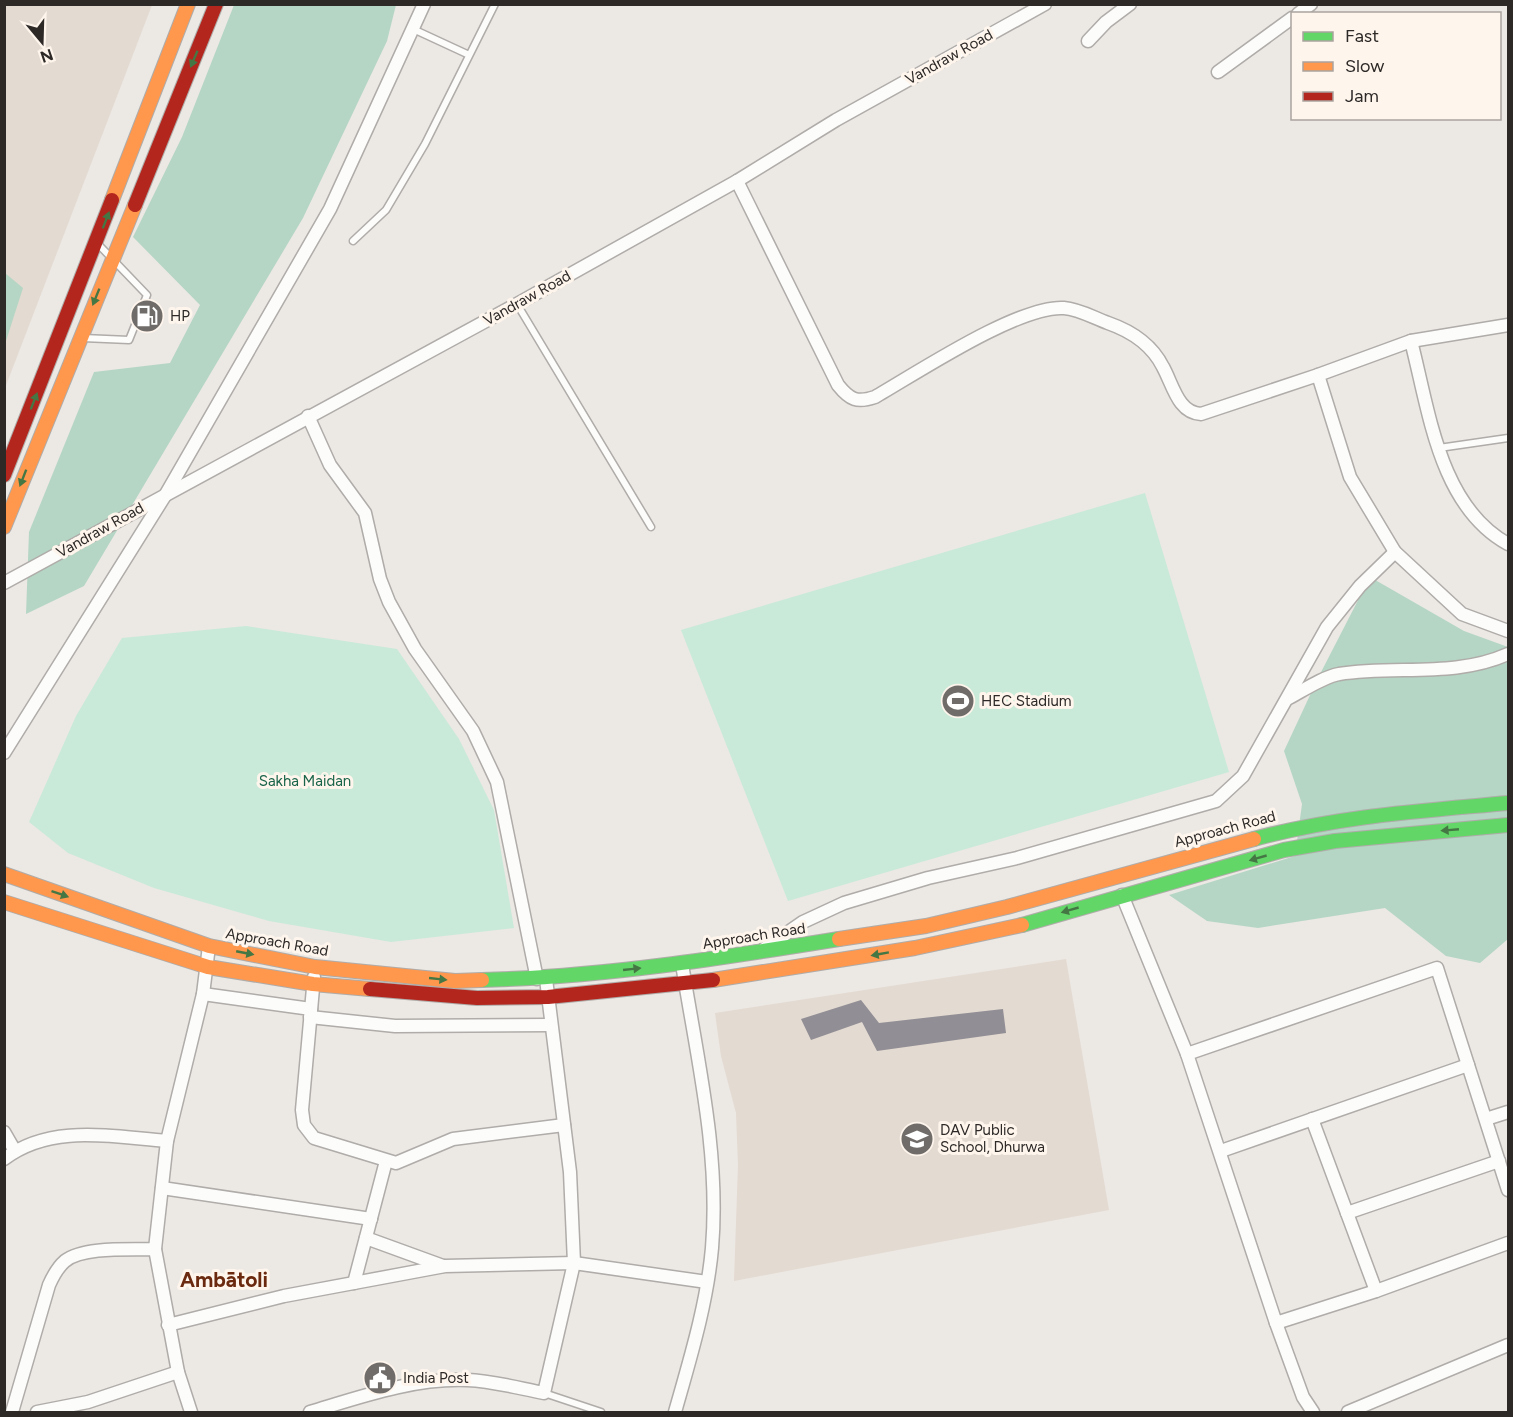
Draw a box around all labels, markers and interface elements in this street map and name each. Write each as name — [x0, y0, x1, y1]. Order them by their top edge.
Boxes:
north arrow — [12, 12, 72, 72]
legend — [1291, 12, 1501, 120]
text: Fast — [1345, 25, 1379, 47]
street label: Vandraw Road — [902, 26, 996, 88]
text: N — [38, 45, 56, 67]
one-way arrow — [189, 50, 199, 68]
text: Slow — [1345, 55, 1384, 77]
text: Jam — [1345, 85, 1379, 107]
one-way arrow — [101, 211, 111, 229]
street label: Vandraw Road — [480, 267, 574, 329]
one-way arrow — [91, 289, 101, 307]
fuel station icon: HP — [129, 298, 165, 334]
place label: HP — [170, 307, 190, 325]
one-way arrow — [29, 392, 39, 410]
one-way arrow — [18, 469, 28, 487]
street label: Vandraw Road — [53, 499, 147, 561]
sports icon: HEC Stadium — [940, 683, 976, 719]
place label: HEC Stadium — [981, 692, 1072, 710]
park label: Sakha Maidan — [259, 772, 351, 790]
street label: Approach Road — [1172, 807, 1278, 851]
one-way arrow — [1441, 825, 1460, 835]
one-way arrow — [1249, 854, 1267, 863]
one-way arrow — [51, 889, 69, 899]
one-way arrow — [1061, 906, 1079, 915]
street label: Approach Road — [701, 919, 807, 953]
street label: Approach Road — [224, 924, 330, 960]
one-way arrow — [236, 949, 255, 958]
one-way arrow — [870, 950, 889, 959]
one-way arrow — [623, 964, 642, 974]
one-way arrow — [429, 974, 448, 984]
school or university icon: DAV Public School, Dhurwa — [899, 1121, 935, 1157]
place label: DAV Public School, Dhurwa — [940, 1121, 1045, 1156]
district label: Ambātoli — [180, 1267, 268, 1292]
public building icon: India Post — [362, 1360, 398, 1396]
place label: India Post — [403, 1369, 469, 1387]

